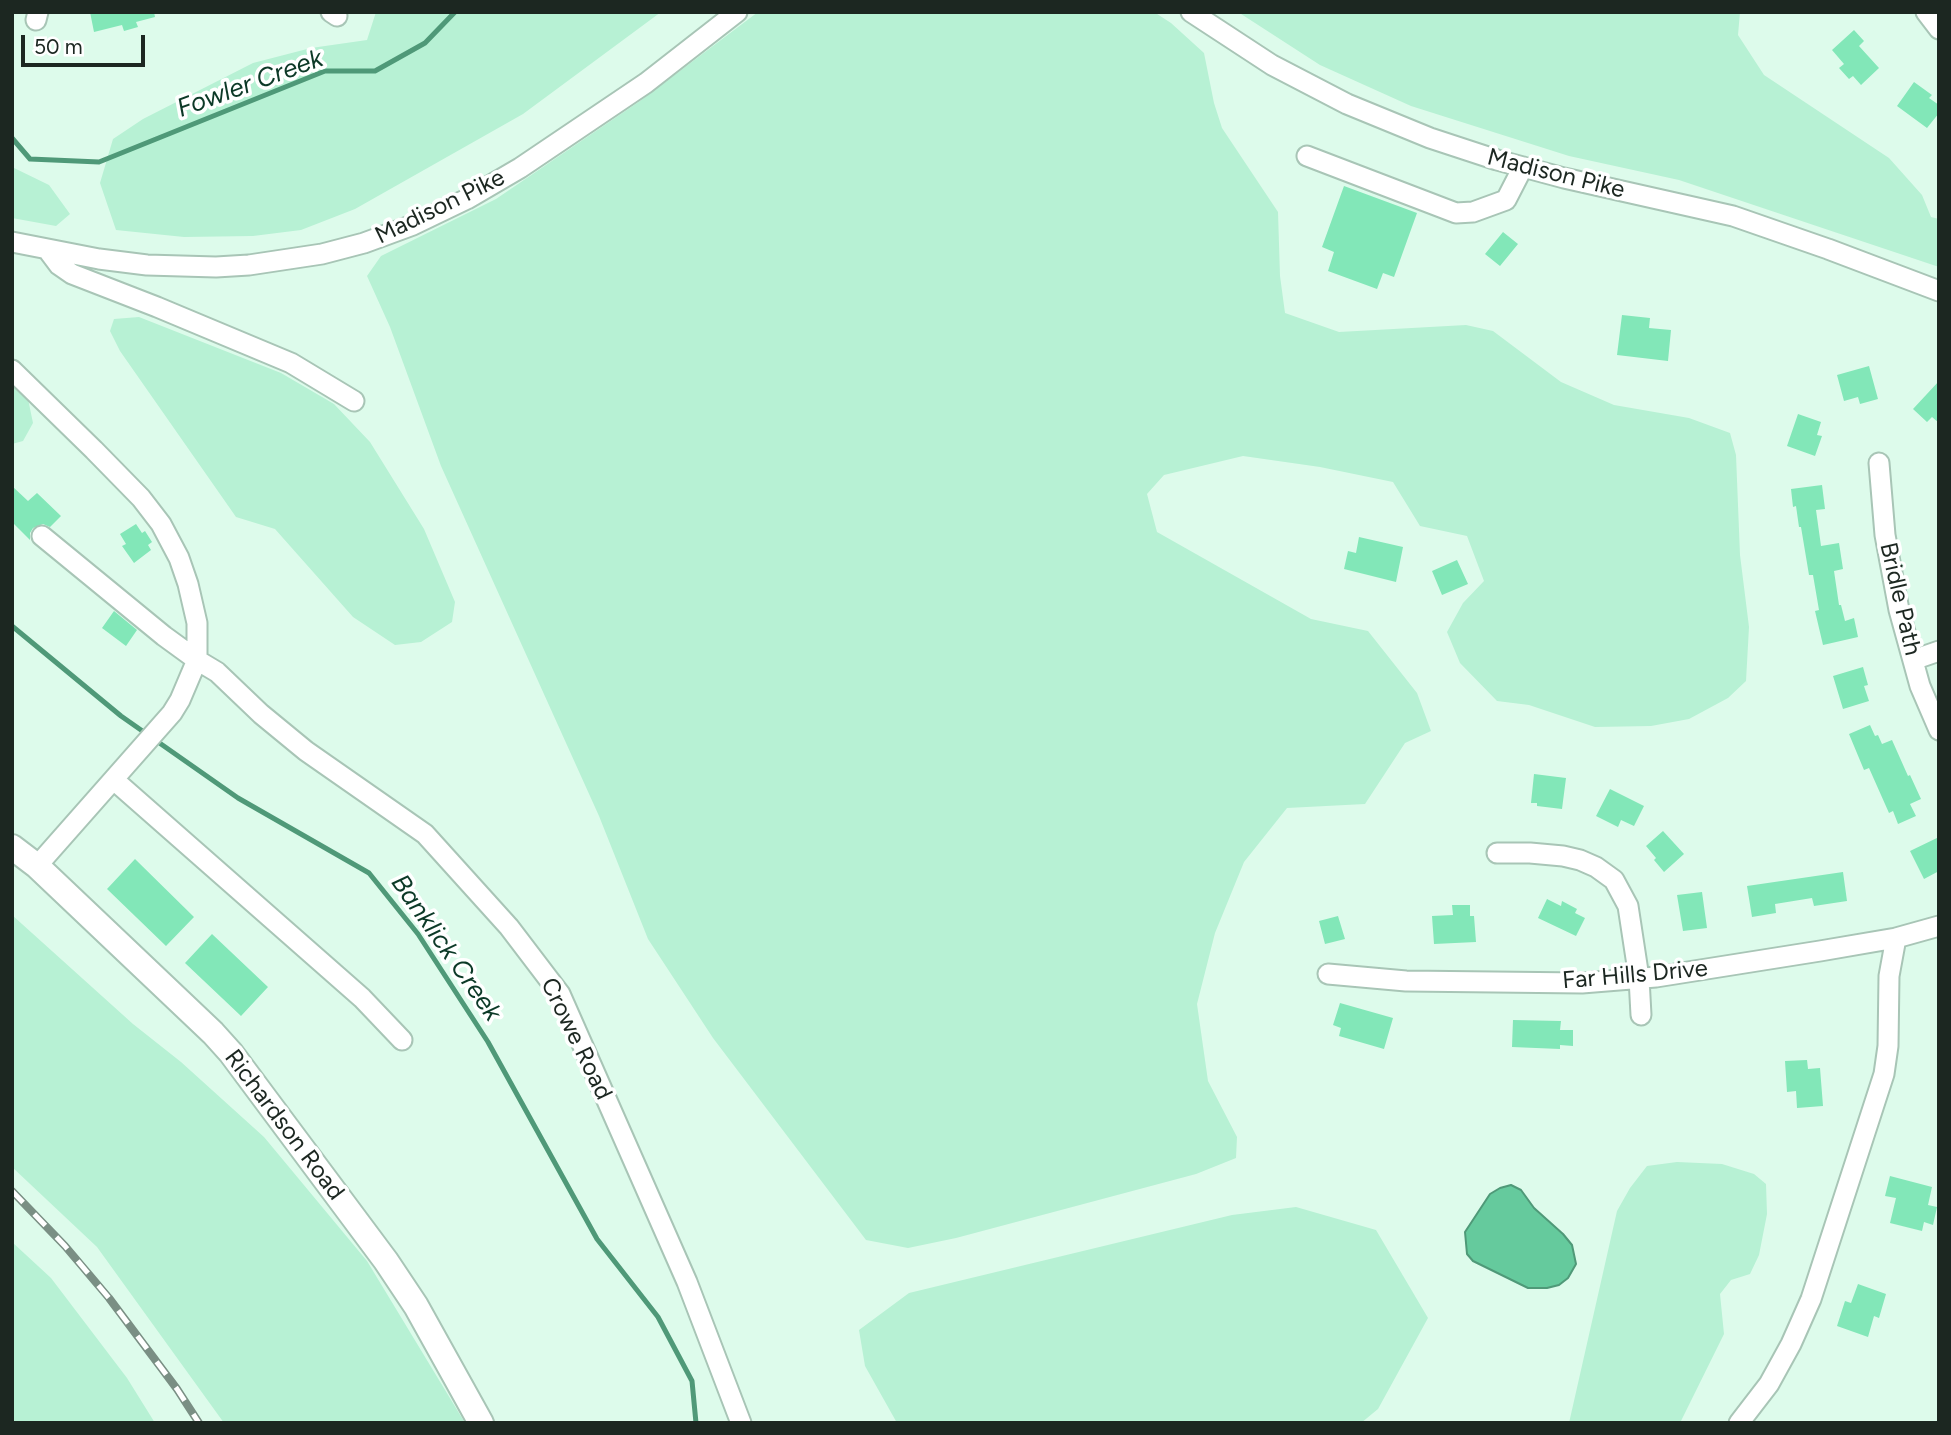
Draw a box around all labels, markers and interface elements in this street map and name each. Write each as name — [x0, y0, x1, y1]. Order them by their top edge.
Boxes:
scale bar — [24, 21, 149, 65]
text: 50 m — [34, 34, 83, 59]
water label: Fowler Creek — [173, 43, 327, 125]
street label: Madison Pike — [1484, 143, 1628, 205]
street label: Madison Pike — [371, 163, 509, 251]
street label: Bridle Path — [1873, 540, 1927, 658]
water label: Banklick Creek — [384, 869, 508, 1027]
street label: Far Hills Drive — [1561, 954, 1709, 996]
street label: Crowe Road — [534, 973, 618, 1105]
street label: Richardson Road — [218, 1044, 350, 1206]

